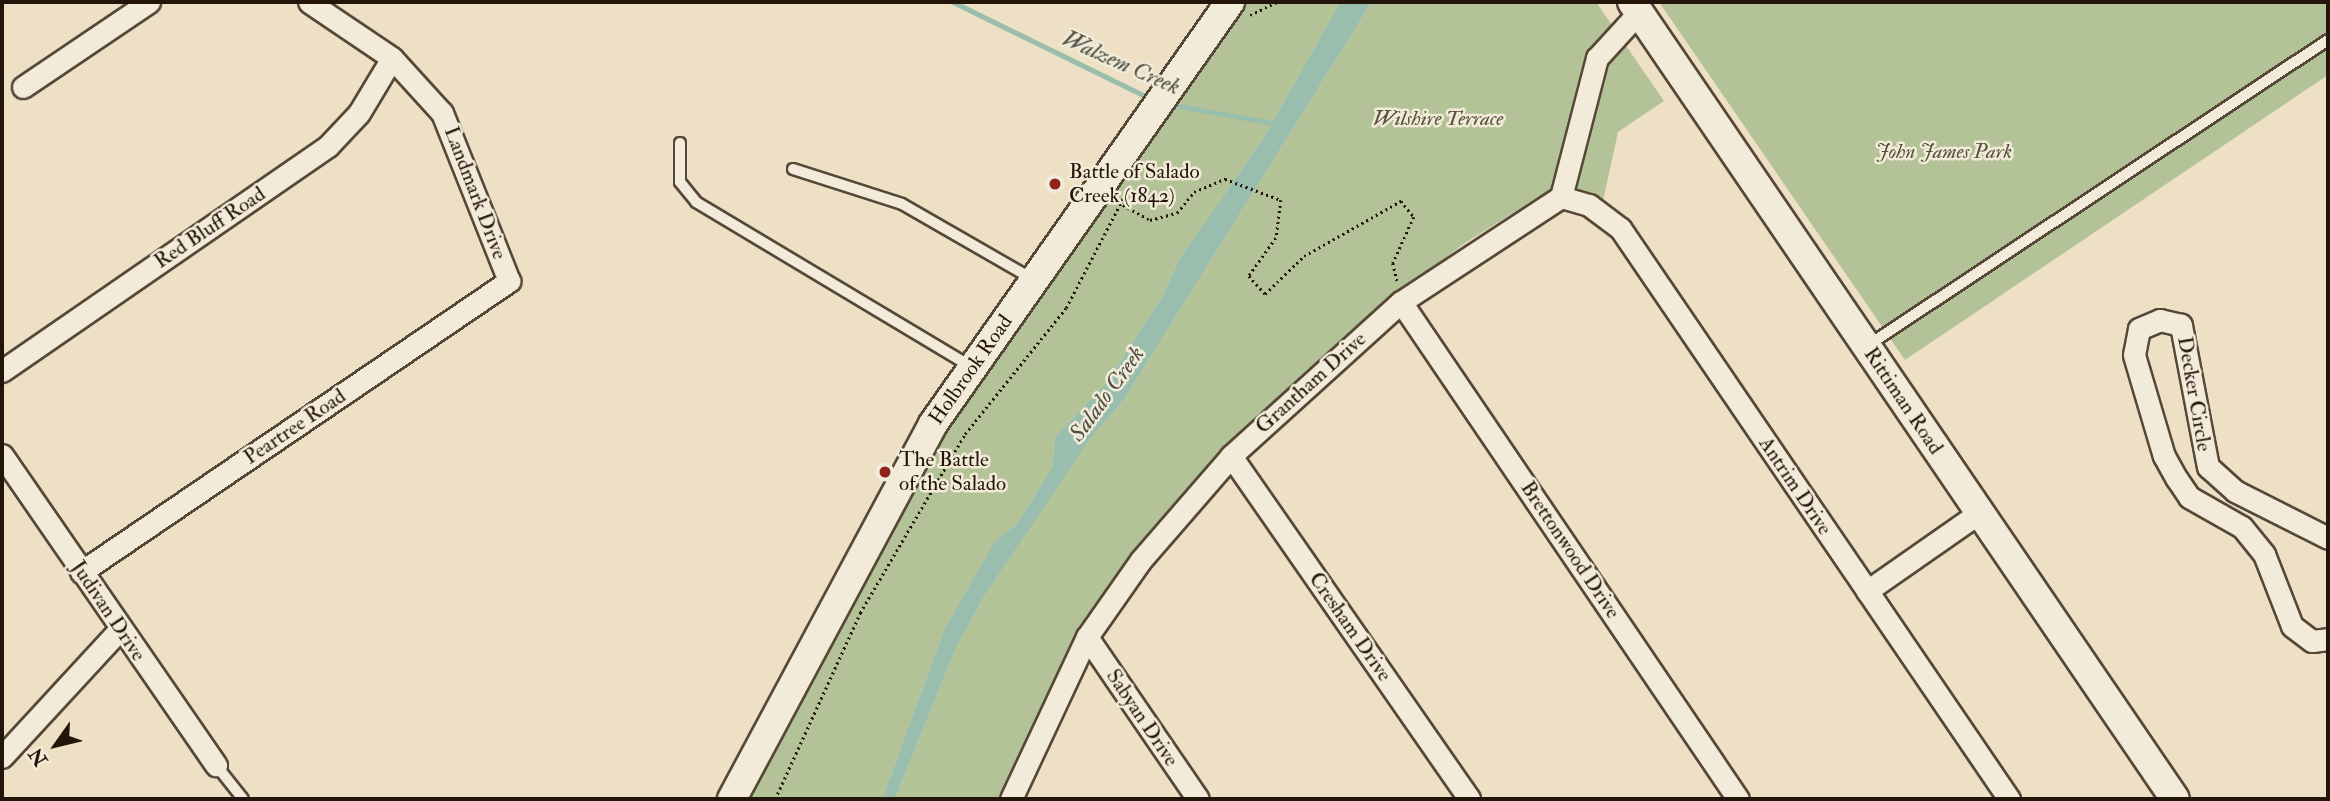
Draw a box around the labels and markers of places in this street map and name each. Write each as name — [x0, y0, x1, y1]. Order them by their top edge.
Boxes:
place label: Battle of Salado Creek (1842) — [1069, 159, 1200, 209]
marker: Battle of Salado Creek (1842) — [1047, 176, 1063, 192]
place label: The Battle of the Salado — [899, 447, 1006, 497]
marker: The Battle of the Salado — [877, 464, 893, 480]

